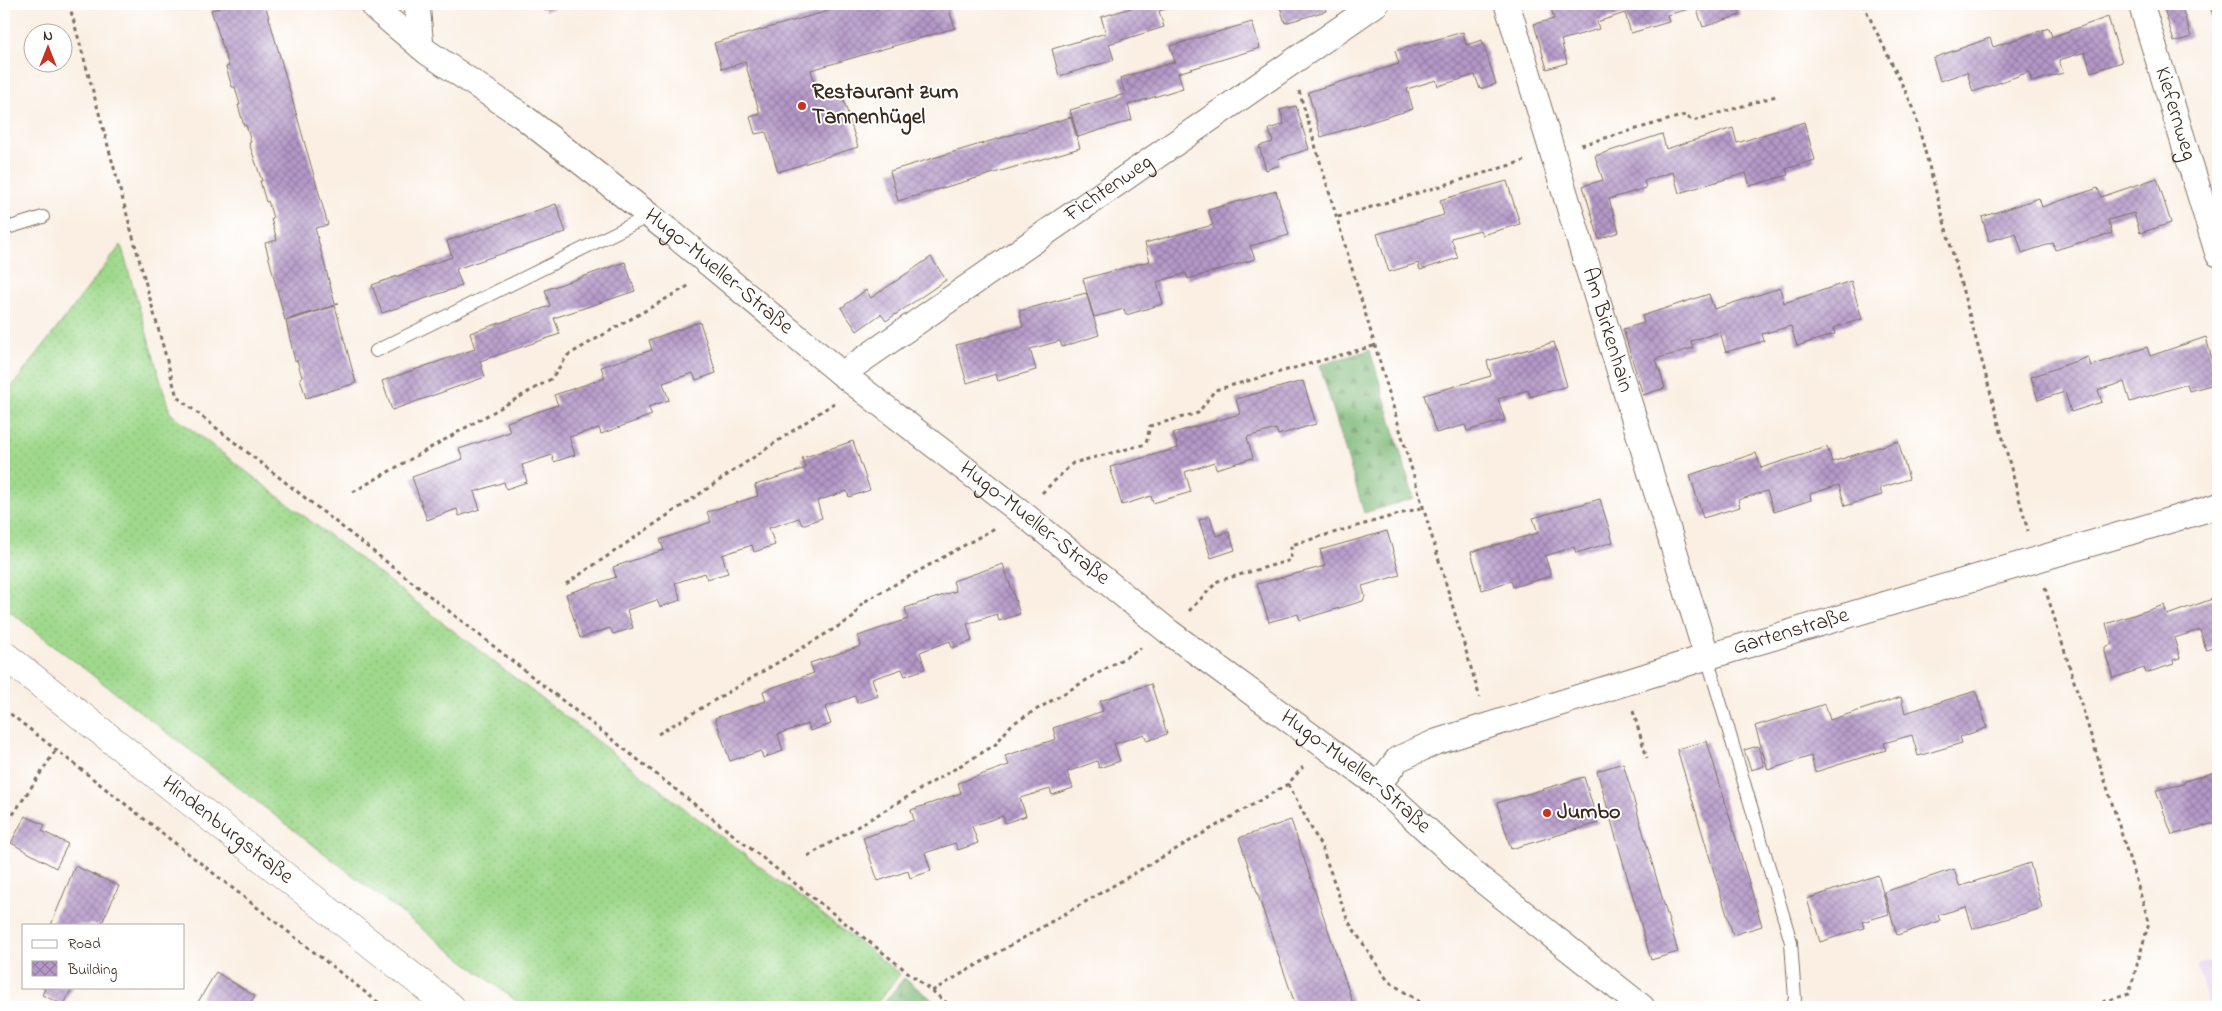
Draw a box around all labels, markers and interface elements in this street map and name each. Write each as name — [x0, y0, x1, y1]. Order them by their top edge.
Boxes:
north arrow — [22, 22, 72, 72]
text: N — [43, 26, 53, 47]
street label: Kiefernweg — [2145, 63, 2204, 165]
place label: Restaurant zum Tannenhügel — [812, 77, 958, 135]
marker: Restaurant zum Tannenhügel — [796, 100, 808, 112]
street label: Fichtenweg — [1058, 147, 1160, 231]
street label: Hugo-Mueller-Straße — [637, 201, 800, 343]
street label: Am Birkenhain — [1573, 264, 1641, 397]
street label: Hugo-Mueller-Straße — [952, 454, 1117, 594]
street label: Gartenstraße — [1729, 600, 1853, 664]
street label: Hugo-Mueller-Straße — [1273, 702, 1438, 842]
street label: Hindenburgstraße — [154, 769, 300, 893]
place label: Jumbo — [1557, 797, 1620, 829]
marker: Jumbo — [1541, 807, 1553, 819]
legend — [22, 924, 185, 988]
text: Road — [68, 933, 101, 955]
text: Building — [67, 959, 117, 982]

